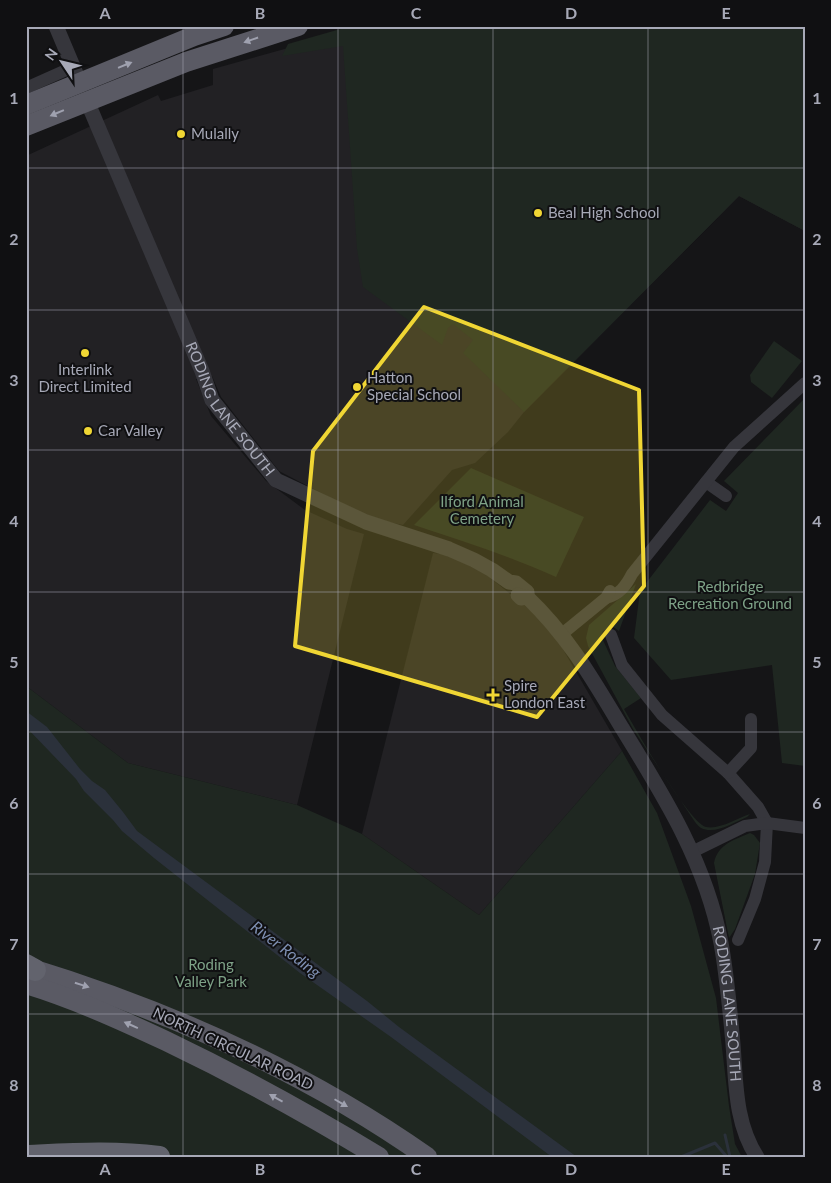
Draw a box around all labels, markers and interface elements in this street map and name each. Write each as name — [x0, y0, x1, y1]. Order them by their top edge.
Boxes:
text: A — [98, 3, 111, 22]
text: B — [255, 3, 265, 22]
text: C — [411, 3, 422, 22]
text: D — [565, 3, 577, 22]
text: E — [721, 3, 731, 22]
one-way arrow — [243, 37, 258, 45]
north arrow — [38, 38, 88, 88]
text: N — [41, 45, 61, 64]
one-way arrow — [118, 60, 132, 68]
text: 1 — [9, 88, 19, 107]
text: 1 — [812, 88, 822, 107]
one-way arrow — [50, 110, 64, 118]
place label: Mulally — [191, 124, 239, 142]
marker: Mulally — [175, 128, 187, 140]
place label: Beal High School — [548, 203, 659, 221]
marker: Beal High School — [532, 207, 544, 219]
text: 2 — [9, 229, 19, 248]
text: 2 — [812, 229, 822, 248]
street label: RODING LANE SOUTH — [183, 339, 279, 479]
marker: Interlink Direct Limited — [79, 347, 91, 359]
place label: Interlink Direct Limited — [38, 360, 132, 395]
place label: Hatton Special School — [367, 368, 461, 403]
text: 3 — [9, 370, 19, 389]
text: 3 — [812, 370, 822, 389]
marker: Hatton Special School — [351, 381, 363, 393]
place label: Car Valley — [98, 421, 163, 439]
marker: Car Valley — [82, 425, 94, 437]
park label: Ilford Animal Cemetery — [440, 492, 524, 527]
text: 4 — [9, 511, 19, 530]
text: 4 — [812, 511, 822, 530]
park label: Redbridge Recreation Ground — [668, 577, 792, 612]
text: 5 — [9, 652, 19, 671]
text: 5 — [812, 652, 822, 671]
place label: Spire London East — [504, 676, 586, 711]
marker: Spire London East — [486, 688, 500, 702]
text: 6 — [9, 793, 19, 812]
text: 6 — [812, 793, 822, 812]
water label: River Roding — [248, 916, 325, 981]
street label: RODING LANE SOUTH — [710, 924, 745, 1082]
text: 7 — [9, 934, 19, 953]
text: 7 — [812, 934, 822, 953]
park label: Roding Valley Park — [175, 955, 247, 990]
one-way arrow — [74, 982, 89, 989]
street label: NORTH CIRCULAR ROAD — [150, 1003, 316, 1093]
one-way arrow — [124, 1021, 138, 1029]
text: 8 — [9, 1075, 19, 1094]
text: 8 — [812, 1075, 822, 1094]
one-way arrow — [270, 1093, 283, 1102]
one-way arrow — [334, 1098, 347, 1107]
text: A — [98, 1159, 111, 1178]
text: B — [255, 1159, 265, 1178]
text: C — [411, 1159, 422, 1178]
text: D — [565, 1159, 577, 1178]
text: E — [721, 1159, 731, 1178]

